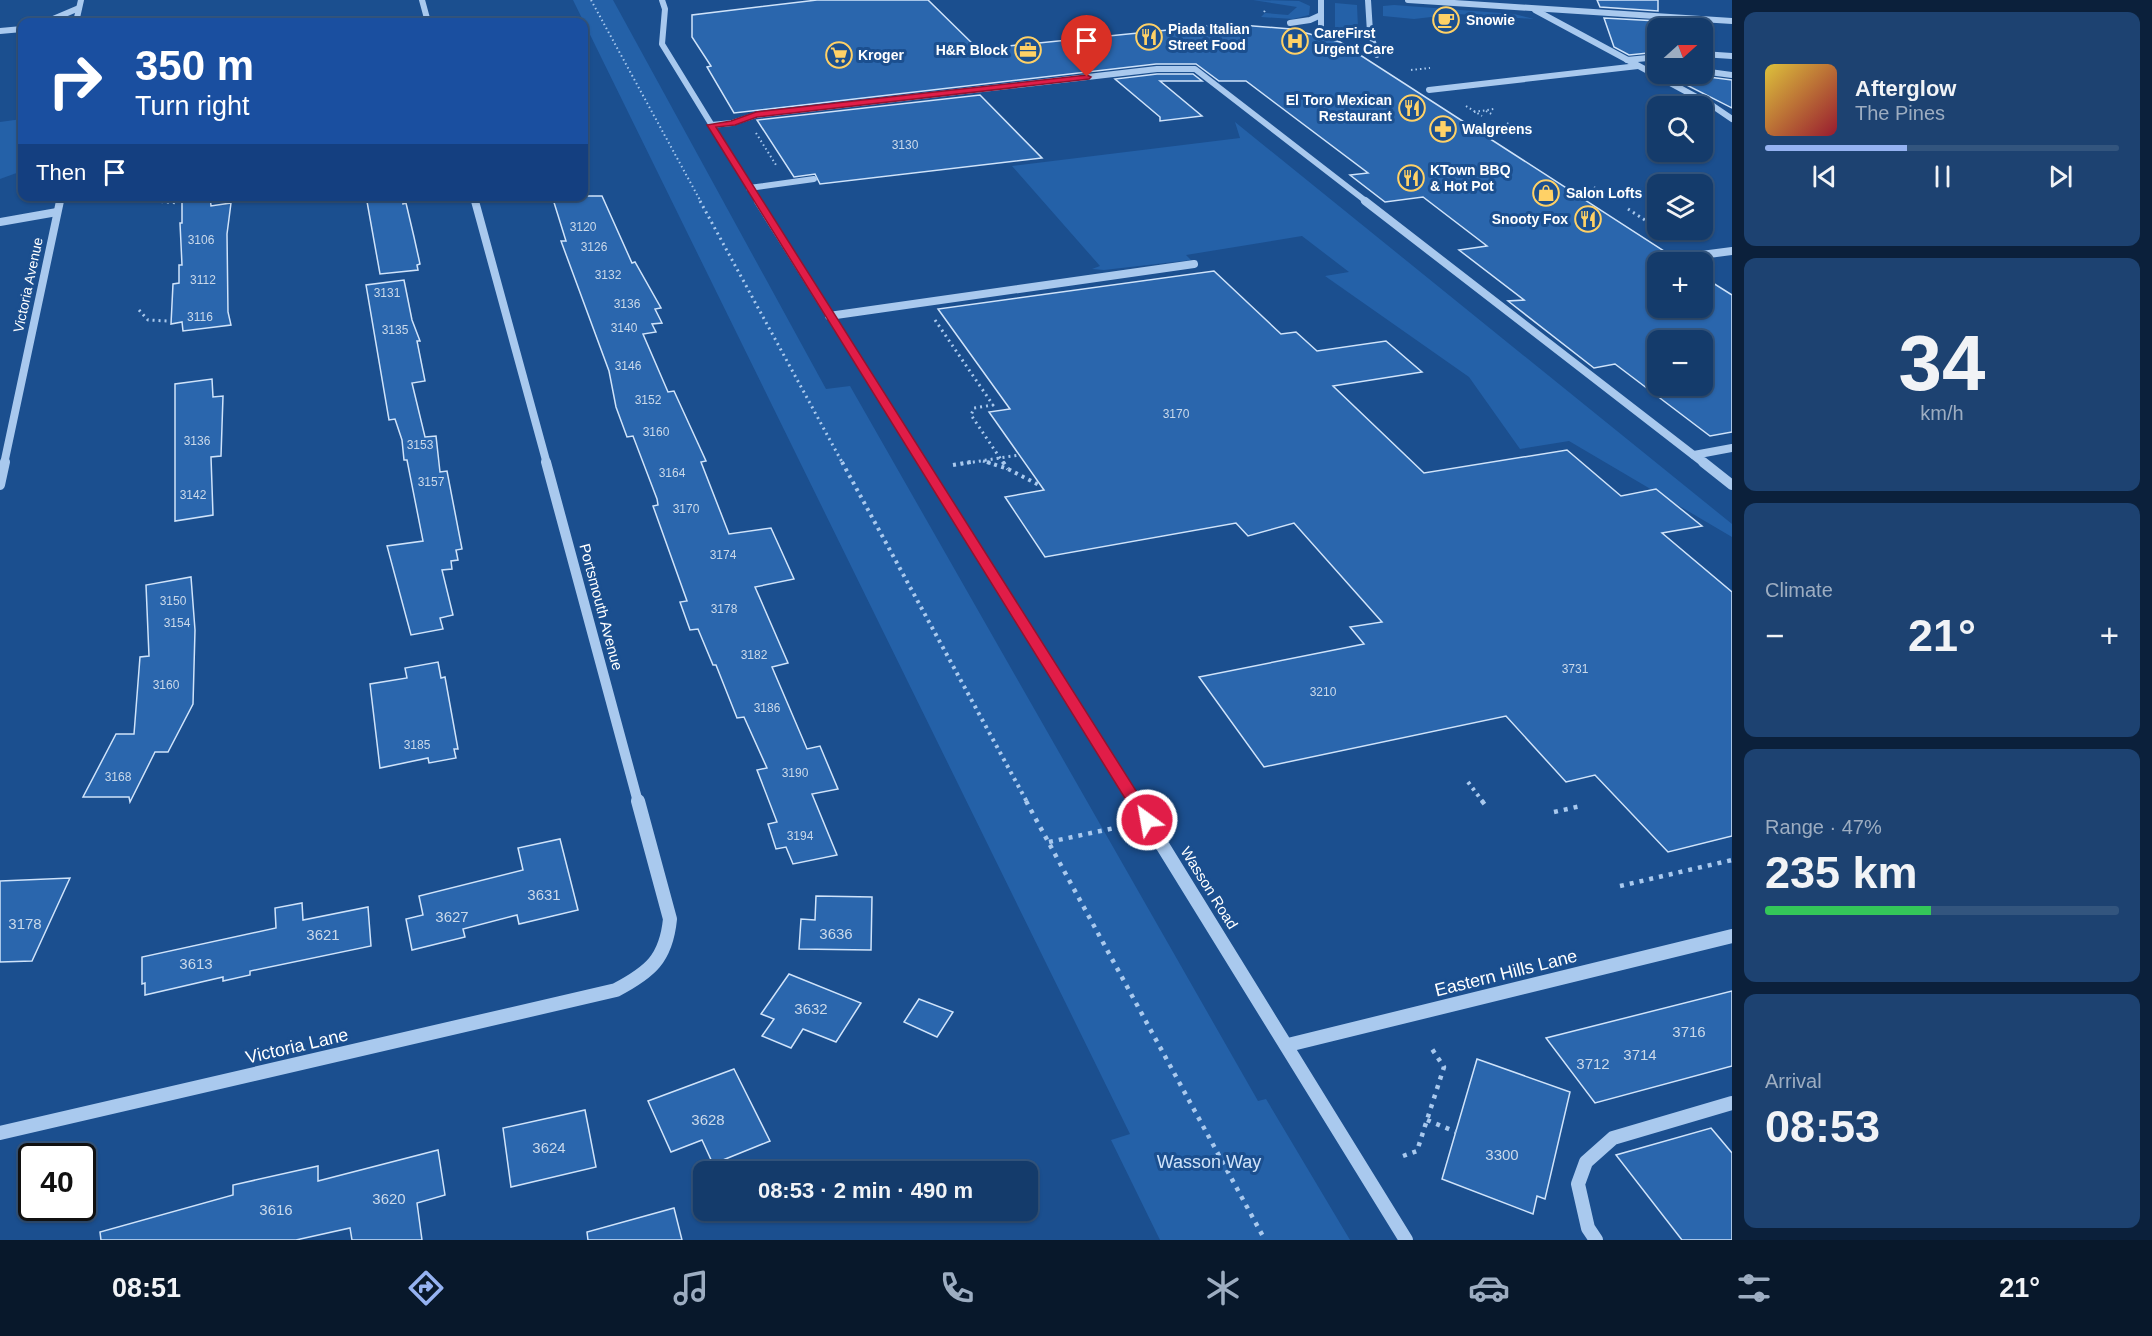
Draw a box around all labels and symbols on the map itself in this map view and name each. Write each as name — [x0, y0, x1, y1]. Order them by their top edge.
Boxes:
cafe icon: Snowie — [1431, 5, 1461, 35]
place label: Snowie — [1466, 12, 1515, 28]
pin — [1061, 15, 1112, 77]
north arrow — [1647, 18, 1713, 84]
place label: Piada Italian Street Food — [1168, 21, 1250, 53]
restaurant icon: Piada Italian Street Food — [1134, 22, 1164, 52]
place label: CareFirst Urgent Care — [1314, 25, 1394, 57]
hospital icon: CareFirst Urgent Care — [1280, 26, 1310, 56]
office icon: H&R Block — [1013, 35, 1043, 65]
supermarket icon: Kroger — [824, 40, 854, 70]
place label: H&R Block — [936, 42, 1008, 58]
place label: Kroger — [858, 47, 904, 63]
place label: El Toro Mexican Restaurant — [1286, 92, 1392, 124]
restaurant icon: El Toro Mexican Restaurant — [1397, 93, 1427, 123]
pharmacy icon: Walgreens — [1428, 114, 1458, 144]
place label: Walgreens — [1462, 121, 1532, 137]
house number: 3130 — [892, 138, 919, 152]
place label: KTown BBQ & Hot Pot — [1430, 162, 1511, 194]
restaurant icon: KTown BBQ & Hot Pot — [1396, 163, 1426, 193]
shop icon: Salon Lofts — [1531, 178, 1561, 208]
place label: Salon Lofts — [1566, 185, 1642, 201]
restaurant icon: Snooty Fox — [1573, 204, 1603, 234]
place label: Snooty Fox — [1492, 211, 1568, 227]
house number: 3120 — [570, 220, 597, 234]
house number: 3106 — [188, 233, 215, 247]
street label: Victoria Avenue — [10, 236, 46, 334]
house number: 3126 — [581, 240, 608, 254]
house number: 3132 — [595, 268, 622, 282]
house number: 3112 — [190, 273, 216, 287]
house number: 3131 — [374, 286, 401, 300]
house number: 3136 — [614, 297, 641, 311]
house number: 3116 — [187, 310, 213, 324]
house number: 3140 — [611, 321, 638, 335]
house number: 3135 — [382, 323, 409, 337]
house number: 3146 — [615, 359, 642, 373]
house number: 3152 — [635, 393, 662, 407]
house number: 3170 — [1163, 407, 1190, 421]
house number: 3160 — [643, 425, 670, 439]
house number: 3136 — [184, 434, 211, 448]
house number: 3153 — [407, 438, 434, 452]
house number: 3164 — [659, 466, 686, 480]
house number: 3157 — [418, 475, 445, 489]
house number: 3142 — [180, 488, 207, 502]
house number: 3170 — [673, 502, 700, 516]
street label: Portsmouth Avenue — [576, 542, 627, 672]
house number: 3174 — [710, 548, 737, 562]
house number: 3150 — [160, 594, 187, 608]
house number: 3178 — [711, 602, 738, 616]
house number: 3154 — [164, 616, 191, 630]
house number: 3182 — [741, 648, 768, 662]
house number: 3731 — [1562, 662, 1589, 676]
house number: 3160 — [153, 678, 180, 692]
house number: 3210 — [1310, 685, 1337, 699]
house number: 3186 — [754, 701, 781, 715]
house number: 3185 — [404, 738, 431, 752]
house number: 3190 — [782, 766, 809, 780]
house number: 3168 — [105, 770, 132, 784]
position arrow — [1115, 788, 1179, 852]
house number: 3194 — [787, 829, 814, 843]
street label: Wasson Road — [1177, 844, 1241, 932]
house number: 3631 — [527, 886, 561, 903]
house number: 3627 — [435, 908, 469, 925]
house number: 3178 — [8, 915, 42, 932]
house number: 3636 — [819, 925, 853, 942]
house number: 3621 — [306, 926, 340, 943]
street label: Eastern Hills Lane — [1433, 946, 1579, 1000]
house number: 3613 — [179, 955, 213, 972]
house number: 3632 — [794, 1000, 828, 1017]
house number: 3716 — [1672, 1023, 1706, 1040]
street label: Victoria Lane — [244, 1024, 350, 1068]
house number: 3714 — [1623, 1046, 1657, 1063]
house number: 3712 — [1576, 1055, 1610, 1072]
house number: 3628 — [691, 1111, 725, 1128]
house number: 3624 — [532, 1139, 566, 1156]
speed limit sign: 40 — [18, 1143, 96, 1221]
house number: 3300 — [1485, 1146, 1519, 1163]
park label: Wasson Way — [1157, 1152, 1261, 1172]
house number: 3620 — [372, 1190, 406, 1207]
house number: 3616 — [259, 1201, 293, 1218]

